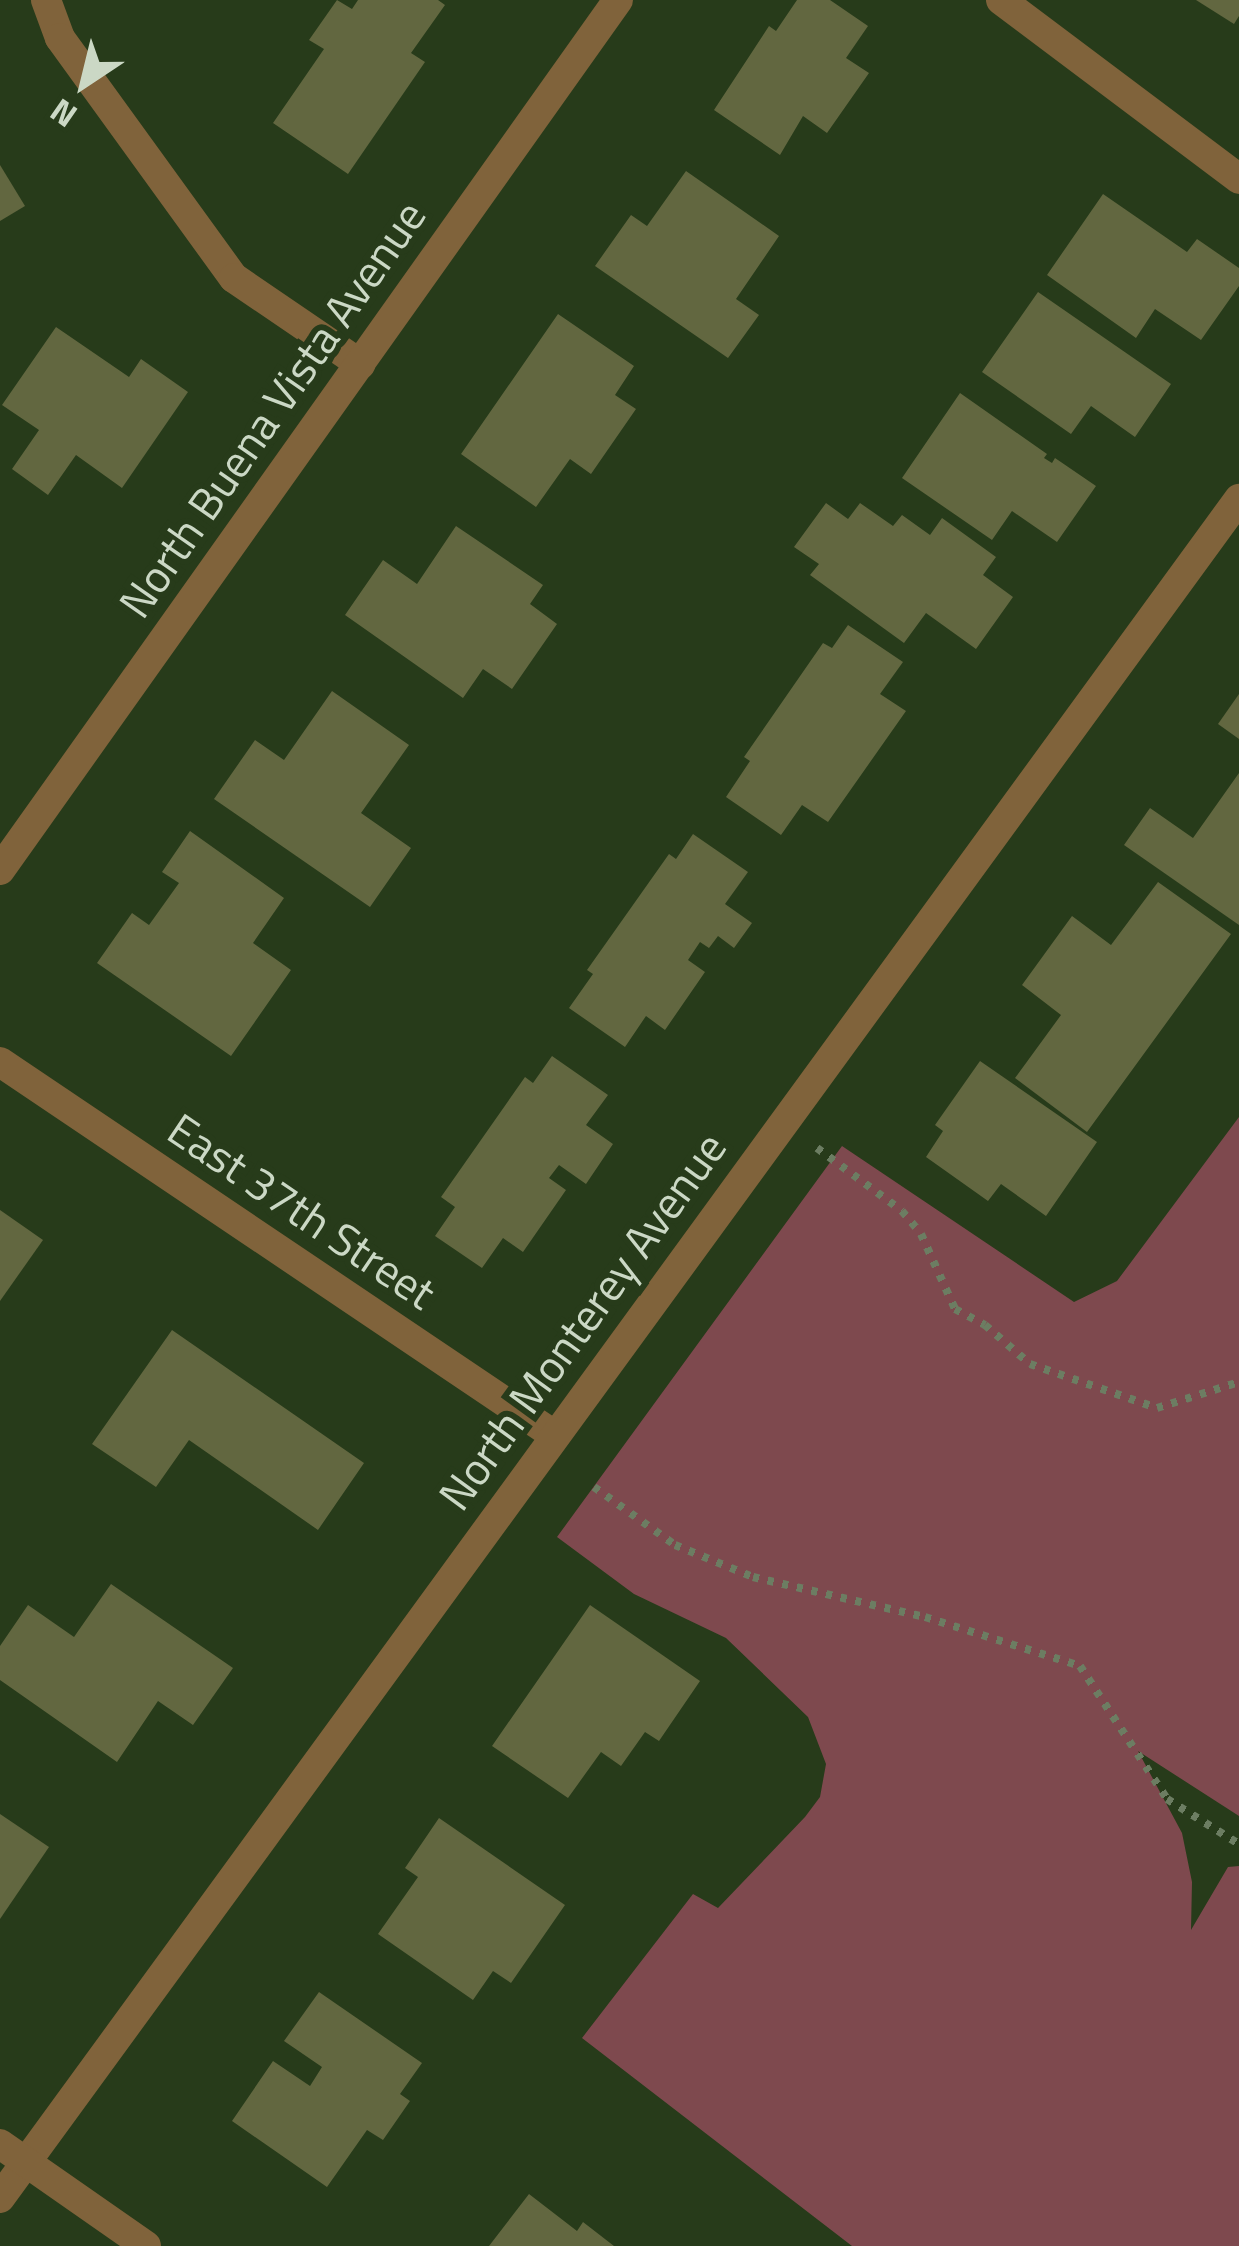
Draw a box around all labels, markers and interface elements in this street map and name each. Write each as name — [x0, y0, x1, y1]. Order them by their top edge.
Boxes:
north arrow — [24, 24, 144, 144]
text: N — [40, 86, 87, 141]
street label: North Buena Vista Avenue — [108, 190, 436, 628]
street label: East 37th Street — [158, 1102, 446, 1320]
street label: North Monterey Avenue — [427, 1122, 737, 1520]

